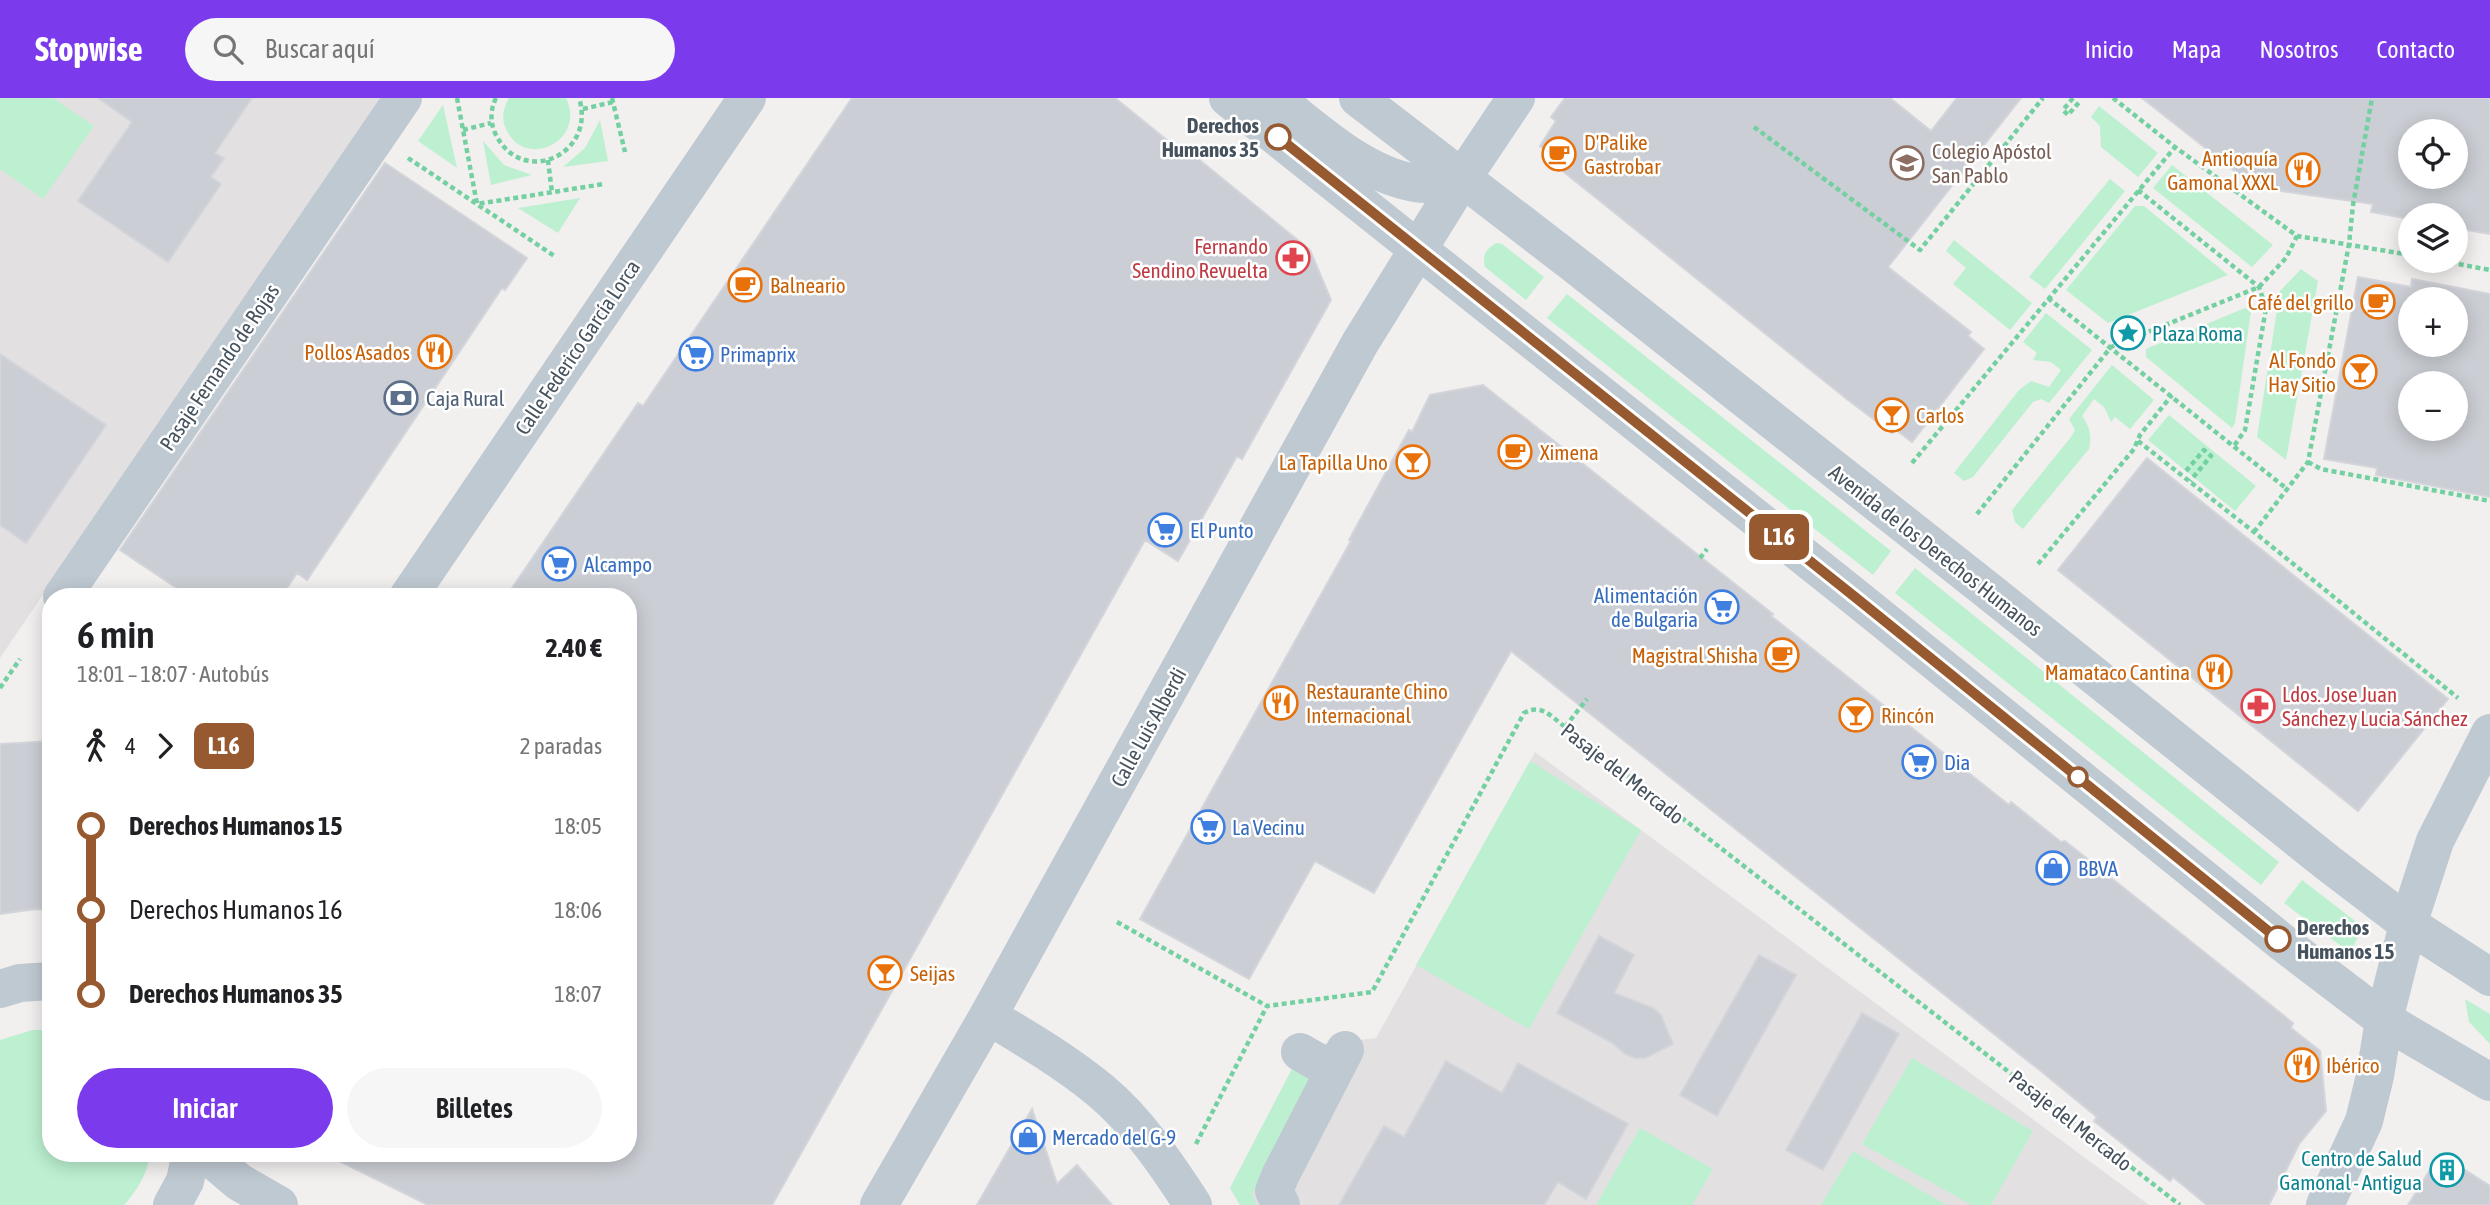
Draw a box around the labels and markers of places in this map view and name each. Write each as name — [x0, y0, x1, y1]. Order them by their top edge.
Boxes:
place label: Derechos Humanos 35 — [1162, 113, 1260, 161]
marker: Derechos Humanos 35 — [1265, 124, 1291, 150]
place label: D'Palike Gastrobar — [1584, 130, 1661, 178]
cafe icon: D'Palike Gastrobar — [1540, 135, 1578, 173]
place label: Colegio Apóstol San Pablo — [1932, 139, 2052, 187]
school or university icon: Colegio Apóstol San Pablo — [1888, 144, 1926, 182]
place label: Antioquía Gamonal XXXL — [2167, 146, 2278, 194]
restaurant icon: Antioquía Gamonal XXXL — [2284, 151, 2322, 189]
place label: Fernando Sendino Revuelta — [1132, 234, 1268, 282]
pharmacy icon: Fernando Sendino Revuelta — [1274, 239, 1312, 277]
cafe icon: Balneario — [726, 266, 764, 304]
place label: Balneario — [770, 273, 846, 297]
cafe icon: Café del grillo — [2359, 283, 2397, 321]
place label: Café del grillo — [2248, 290, 2354, 314]
place icon: Plaza Roma — [2109, 314, 2147, 352]
place label: Plaza Roma — [2152, 321, 2243, 345]
restaurant icon: Pollos Asados — [416, 333, 454, 371]
supermarket icon: Primaprix — [677, 335, 715, 373]
place label: Pollos Asados — [304, 340, 410, 364]
place label: Primaprix — [720, 342, 796, 366]
place label: Al Fondo Hay Sitio — [2268, 348, 2336, 396]
bar icon: Al Fondo Hay Sitio — [2341, 353, 2379, 391]
bank icon: Caja Rural — [382, 379, 420, 417]
place label: Caja Rural — [426, 386, 505, 410]
bar icon: Carlos — [1873, 396, 1911, 434]
place label: Carlos — [1916, 403, 1964, 427]
cafe icon: Ximena — [1496, 433, 1534, 471]
place label: Ximena — [1540, 440, 1599, 464]
bar icon: La Tapilla Uno — [1394, 443, 1432, 481]
place label: La Tapilla Uno — [1279, 450, 1388, 474]
supermarket icon: El Punto — [1146, 511, 1184, 549]
place label: El Punto — [1190, 518, 1254, 542]
supermarket icon: Alcampo — [540, 545, 578, 583]
place label: Alcampo — [584, 552, 652, 576]
place label: Alimentación de Bulgaria — [1594, 583, 1698, 631]
supermarket icon: Alimentación de Bulgaria — [1703, 588, 1741, 626]
cafe icon: Magistral Shisha — [1763, 636, 1801, 674]
place label: Magistral Shisha — [1632, 643, 1758, 667]
restaurant icon: Mamataco Cantina — [2196, 653, 2234, 691]
place label: Mamataco Cantina — [2045, 660, 2190, 684]
place label: Restaurante Chino Internacional — [1306, 679, 1448, 727]
place label: Ldos. Jose Juan Sánchez y Lucia Sánchez — [2282, 682, 2468, 730]
restaurant icon: Restaurante Chino Internacional — [1262, 684, 1300, 722]
pharmacy icon: Ldos. Jose Juan Sánchez y Lucia Sánchez — [2239, 687, 2277, 725]
bar icon: Rincón — [1837, 696, 1875, 734]
place label: Rincón — [1881, 703, 1934, 727]
supermarket icon: Dia — [1900, 743, 1938, 781]
place label: Dia — [1944, 750, 1970, 774]
unlabelled marker — [2068, 767, 2088, 787]
supermarket icon: La Vecinu — [1189, 808, 1227, 846]
place label: La Vecinu — [1232, 815, 1305, 839]
shop icon: BBVA — [2034, 849, 2072, 887]
place label: BBVA — [2078, 856, 2119, 880]
place label: Derechos Humanos 15 — [2297, 915, 2394, 963]
marker: Derechos Humanos 15 — [2265, 926, 2291, 952]
bar icon: Seijas — [866, 954, 904, 992]
place label: Seijas — [910, 961, 955, 985]
restaurant icon: Ibérico — [2283, 1046, 2321, 1084]
place label: Ibérico — [2326, 1053, 2380, 1077]
shop icon: Mercado del G-9 — [1009, 1118, 1047, 1156]
place label: Mercado del G-9 — [1052, 1125, 1176, 1149]
place label: Centro de Salud Gamonal - Antigua — [2279, 1146, 2422, 1194]
building icon: Centro de Salud Gamonal - Antigua — [2428, 1151, 2466, 1189]

